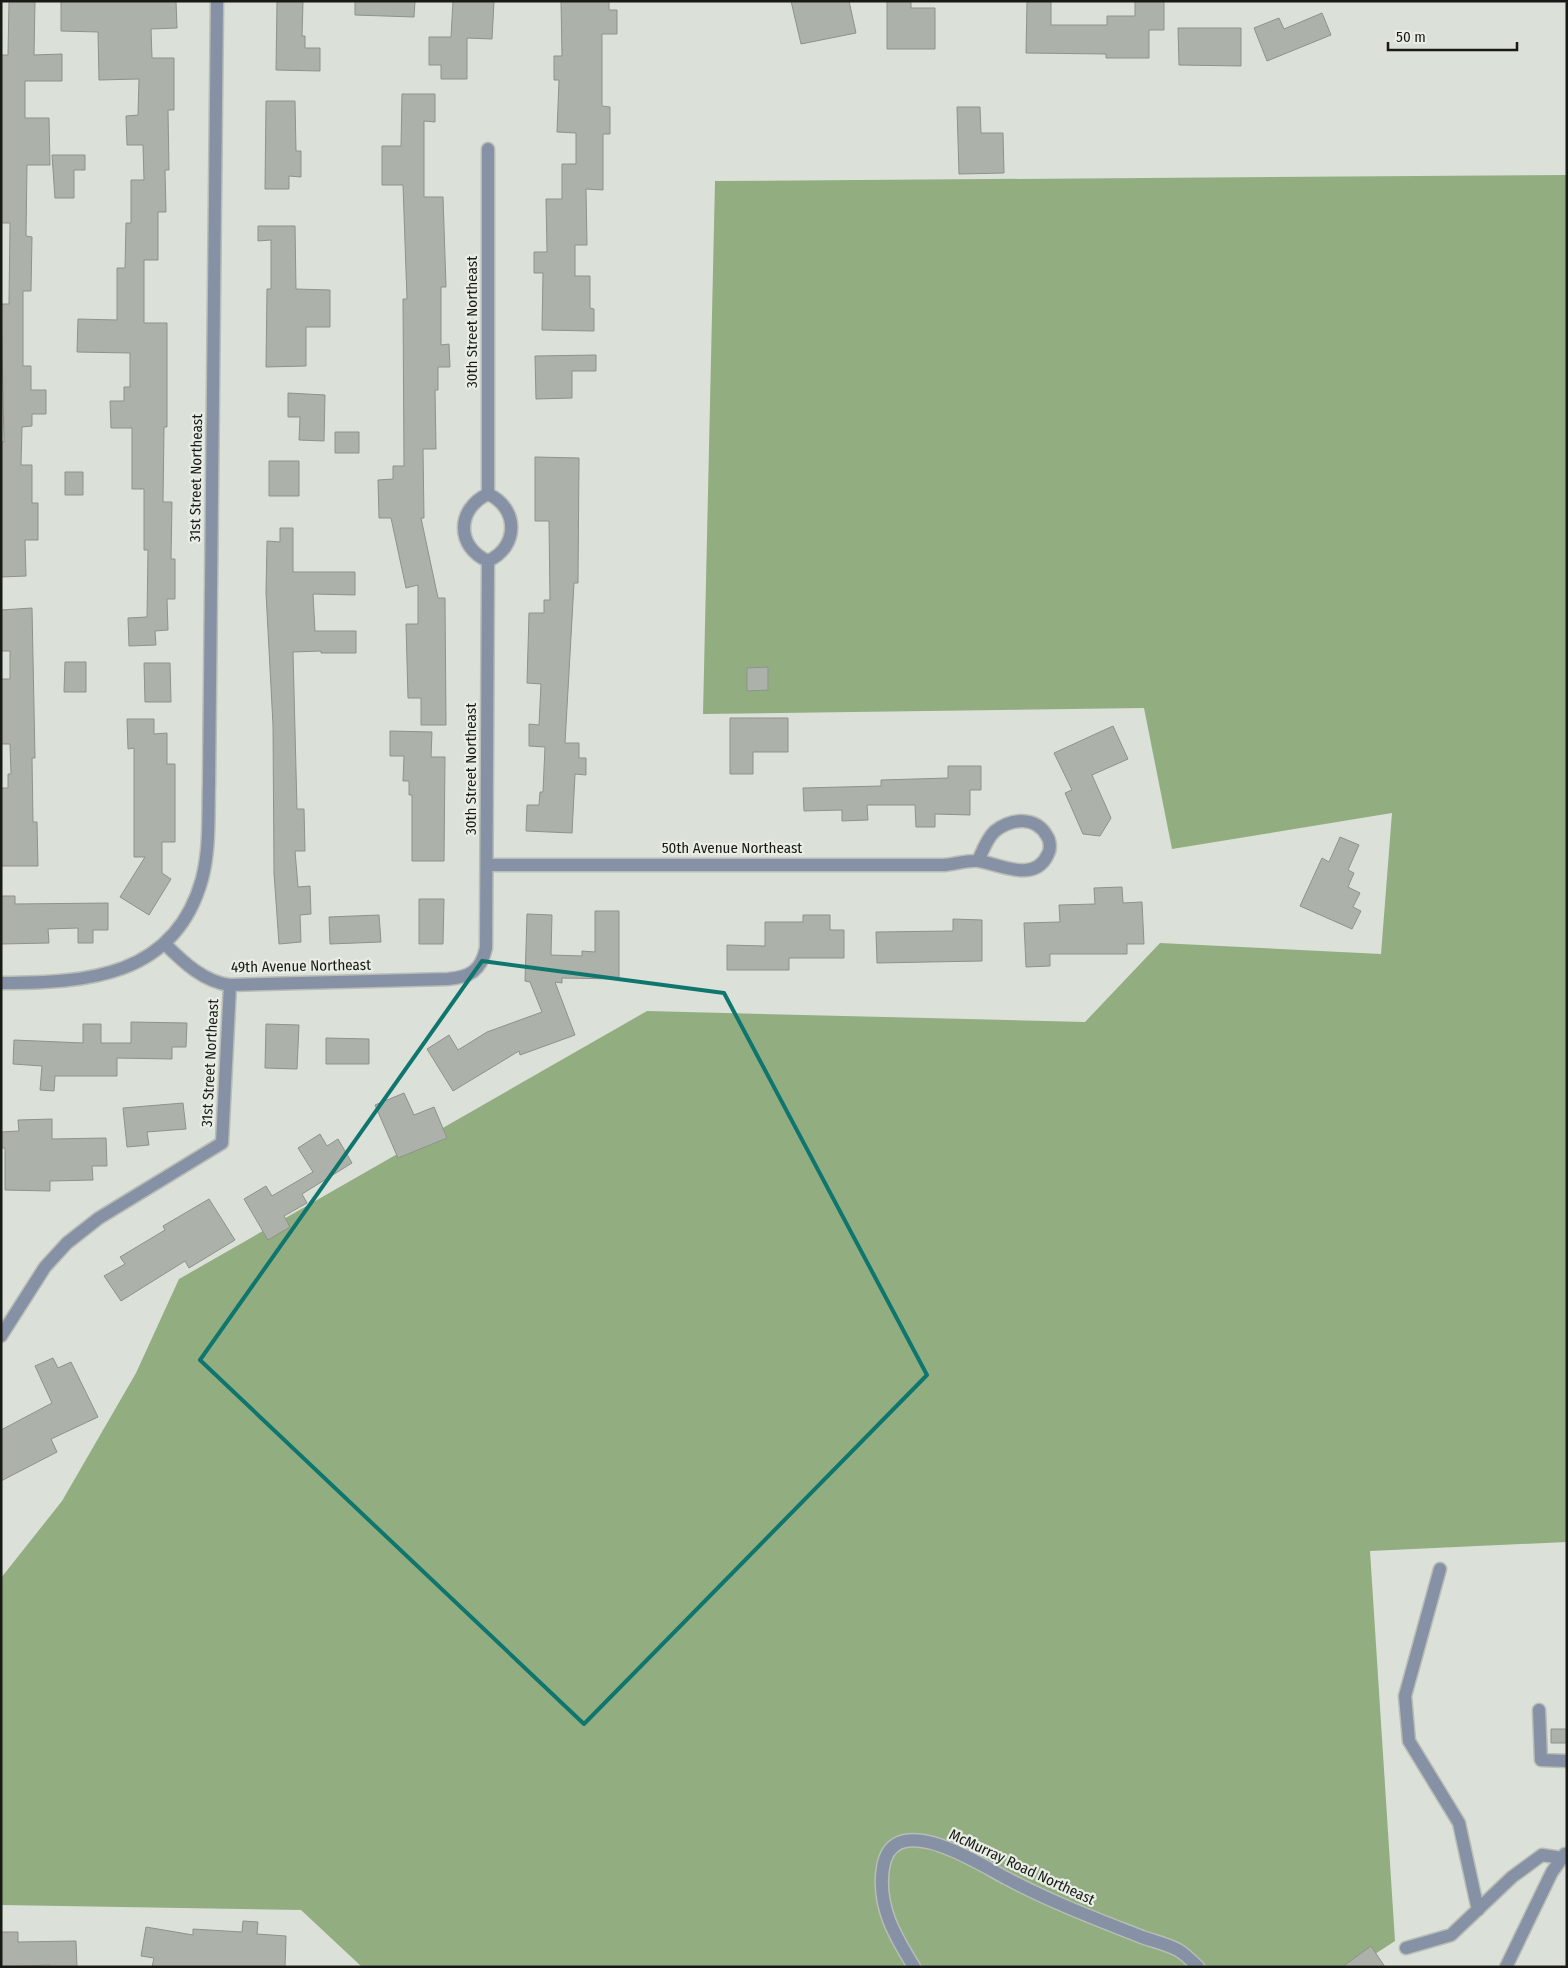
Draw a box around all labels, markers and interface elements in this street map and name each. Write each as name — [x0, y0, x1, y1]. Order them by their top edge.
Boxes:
scale bar — [1388, 20, 1517, 52]
text: 50 m — [1396, 28, 1426, 46]
street label: 30th Street Northeast — [463, 256, 481, 388]
street label: 31st Street Northeast — [186, 414, 206, 542]
street label: 30th Street Northeast — [462, 703, 480, 835]
street label: 50th Avenue Northeast — [662, 839, 802, 857]
street label: 49th Avenue Northeast — [231, 956, 371, 976]
street label: 31st Street Northeast — [198, 998, 222, 1128]
street label: McMurray Road Northeast — [946, 1825, 1098, 1909]

